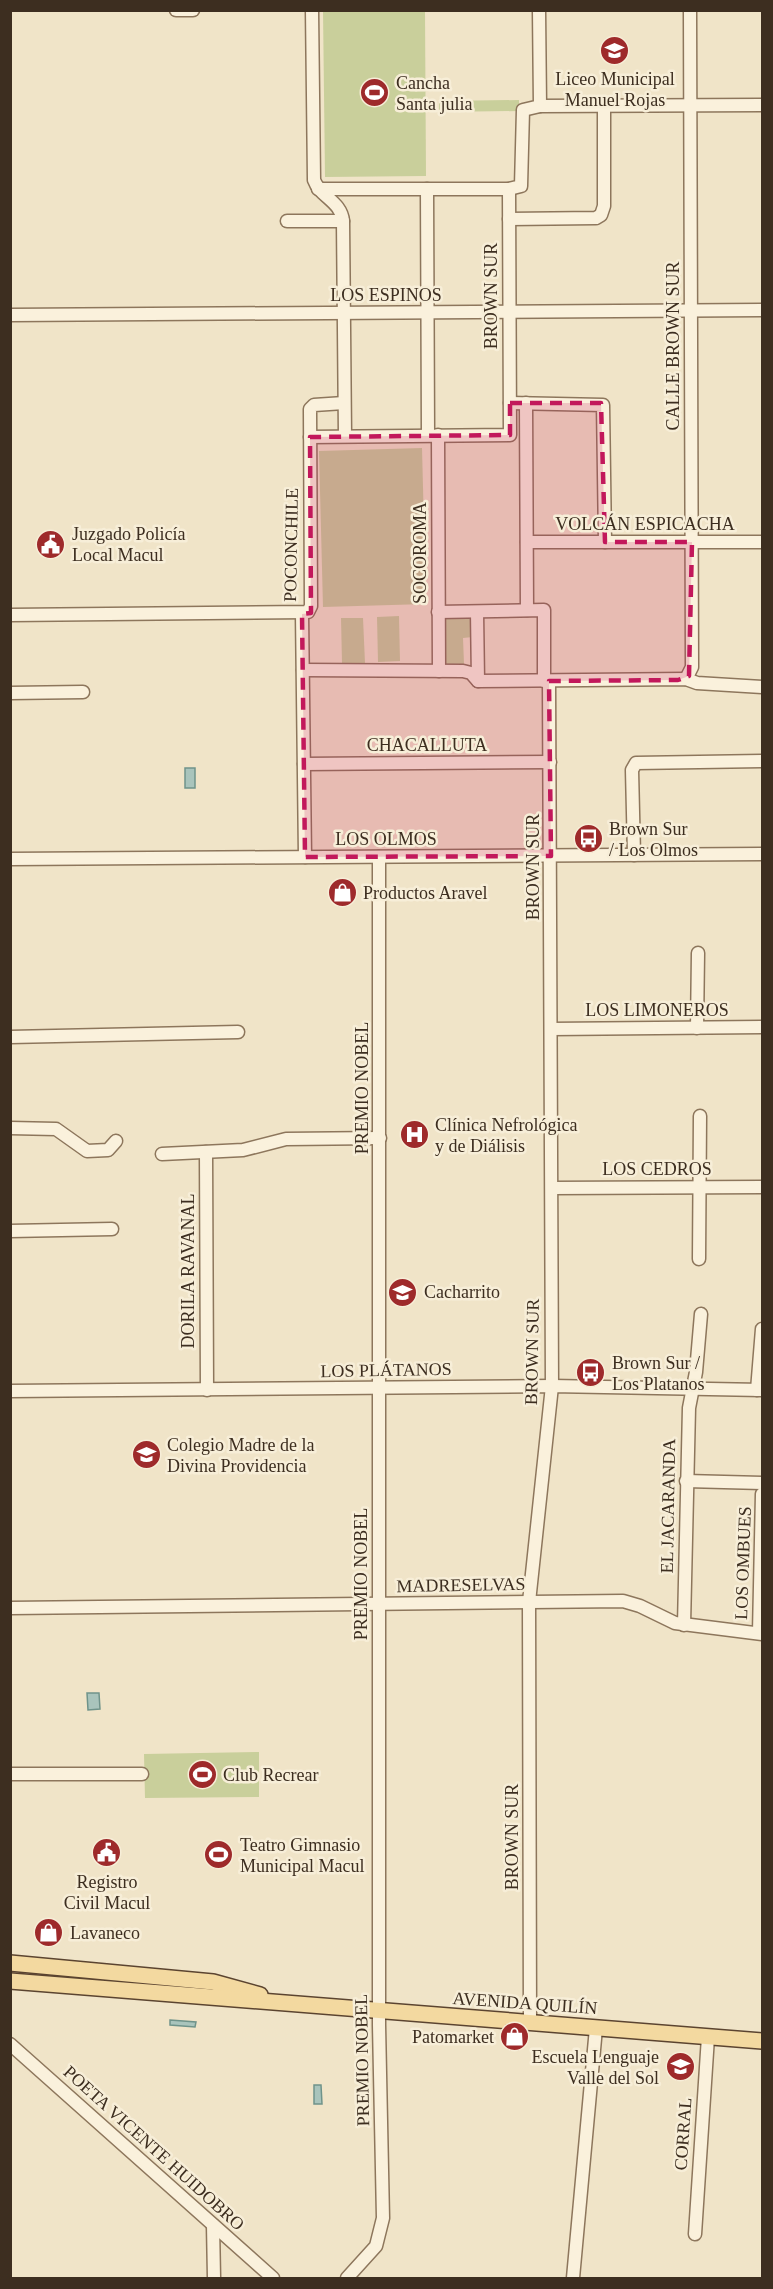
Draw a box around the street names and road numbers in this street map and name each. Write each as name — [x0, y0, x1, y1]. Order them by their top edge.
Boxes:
street label: BROWN SUR — [481, 243, 501, 349]
street label: CALLE BROWN SUR — [663, 261, 683, 431]
street label: LOS ESPINOS — [330, 285, 442, 305]
street label: POCONCHILE — [280, 488, 302, 602]
street label: SOCOROMA — [410, 502, 430, 604]
street label: VOLCÁN ESPICACHA — [555, 513, 735, 534]
street label: CHACALLUTA — [367, 735, 487, 755]
street label: BROWN SUR — [523, 814, 543, 920]
street label: LOS OLMOS — [335, 829, 437, 849]
street label: LOS LIMONEROS — [585, 1000, 729, 1020]
street label: PREMIO NOBEL — [352, 1022, 372, 1154]
street label: LOS CEDROS — [602, 1159, 712, 1179]
street label: DORILA RAVANAL — [178, 1194, 198, 1348]
street label: BROWN SUR — [521, 1299, 543, 1405]
street label: LOS PLÁTANOS — [320, 1358, 452, 1381]
street label: EL JACARANDA — [657, 1438, 679, 1574]
street label: LOS OMBUES — [731, 1506, 755, 1620]
street label: PREMIO NOBEL — [351, 1508, 371, 1640]
street label: MADRESELVAS — [396, 1574, 526, 1596]
street label: BROWN SUR — [502, 1784, 522, 1890]
street label: AVENIDA QUILÍN — [452, 1987, 598, 2018]
street label: PREMIO NOBEL — [351, 1994, 373, 2126]
street label: POETA VICENTE HUIDOBRO — [60, 2062, 248, 2234]
street label: CORRAL — [670, 2097, 696, 2171]

